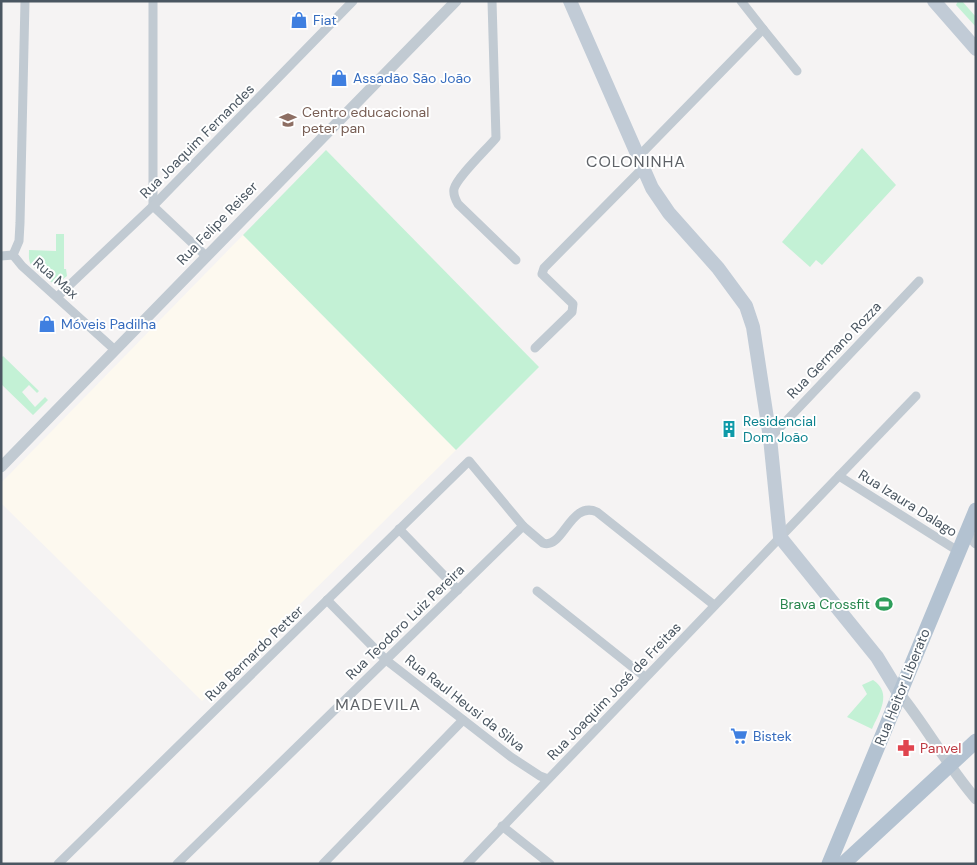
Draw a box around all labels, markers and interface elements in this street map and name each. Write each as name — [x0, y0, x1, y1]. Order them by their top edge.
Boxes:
shop icon: Fiat — [289, 10, 309, 30]
place label: Fiat — [313, 11, 337, 29]
shop icon: Assadão São João — [329, 68, 349, 88]
place label: Assadão São João — [353, 69, 471, 87]
street label: Rua Joaquim Fernandes — [136, 80, 258, 202]
place label: Centro educacional peter pan — [302, 103, 429, 137]
school or university icon: Centro educacional peter pan — [278, 110, 298, 130]
district label: COLONINHA — [586, 151, 686, 172]
street label: Rua Felipe Reiser — [173, 177, 261, 269]
street label: Rua Max — [30, 253, 82, 303]
street label: Rua Germano Rozza — [783, 298, 885, 402]
shop icon: Móveis Padilha — [37, 314, 57, 334]
place label: Móveis Padilha — [61, 315, 156, 333]
place label: Residencial Dom João — [743, 412, 816, 446]
building icon: Residencial Dom João — [719, 419, 739, 439]
street label: Rua Izaura Dalago — [855, 465, 961, 541]
street label: Rua Teodoro Luiz Pereira — [342, 561, 468, 683]
sports icon: Brava Crossfit — [874, 594, 894, 614]
place label: Brava Crossfit — [780, 595, 870, 613]
street label: Rua Bernardo Petter — [201, 601, 307, 705]
street label: Rua Joaquim José de Freitas — [543, 618, 685, 764]
street label: Rua Heitor Liberato — [870, 626, 934, 748]
street label: Rua Raul Heusi da Silva — [401, 651, 529, 755]
district label: MADEVILA — [335, 694, 421, 715]
supermarket icon: Bistek — [729, 726, 749, 746]
place label: Bistek — [753, 727, 792, 745]
pharmacy icon: Panvel — [896, 738, 916, 758]
place label: Panvel — [920, 739, 961, 757]

